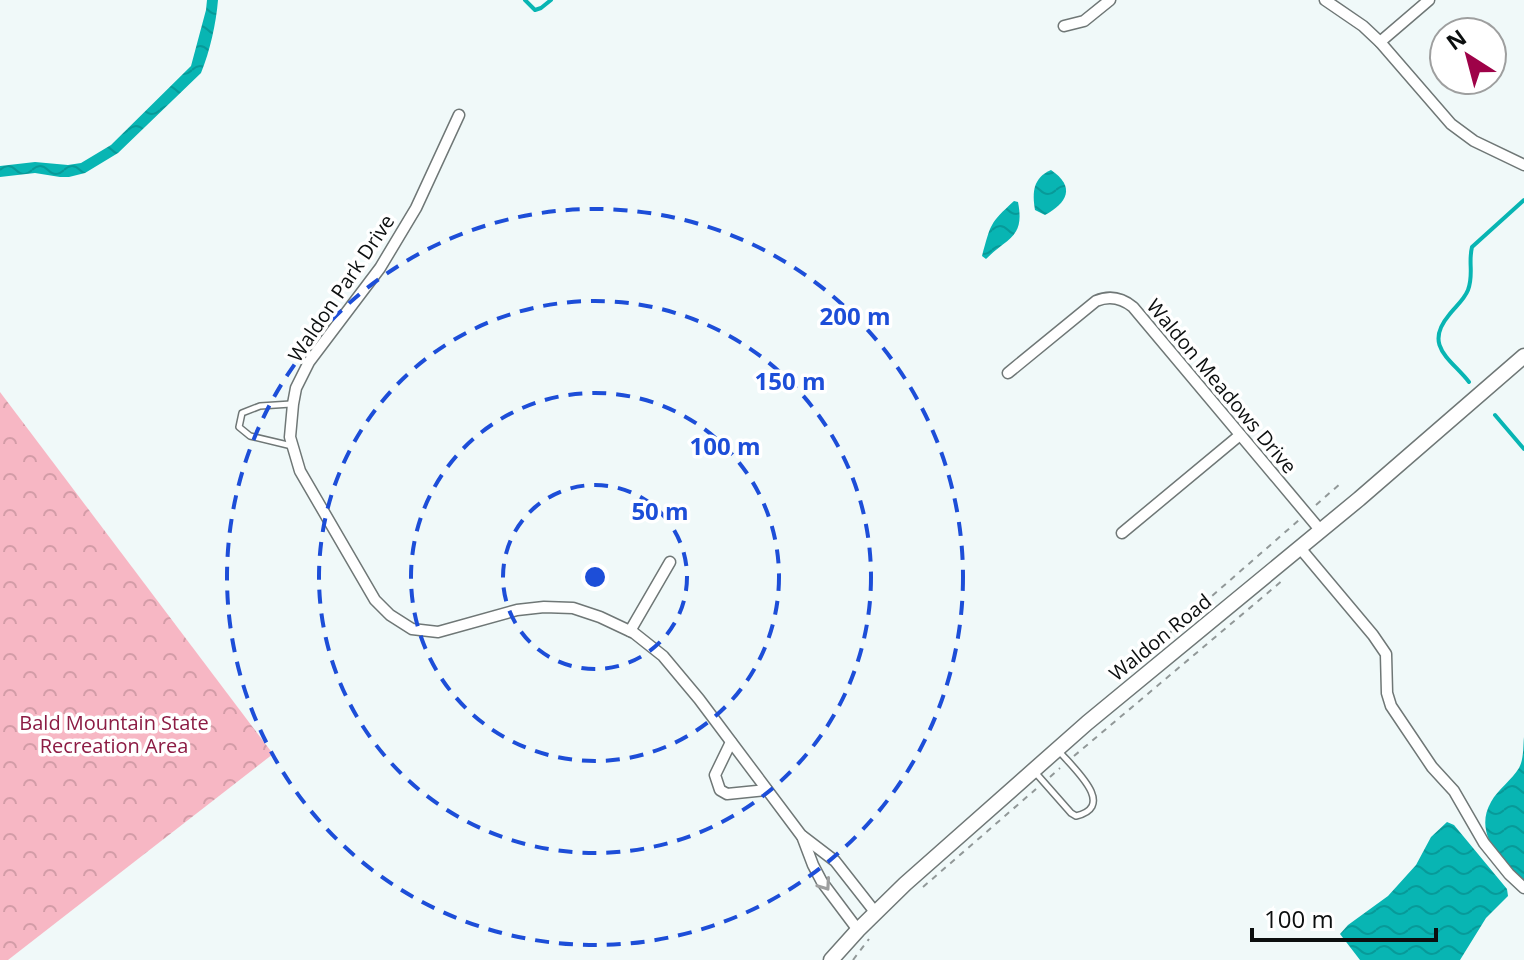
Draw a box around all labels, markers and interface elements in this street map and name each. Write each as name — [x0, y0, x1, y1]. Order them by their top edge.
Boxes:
north arrow — [1428, 16, 1508, 96]
text: N — [1440, 22, 1472, 56]
street label: Waldon Park Drive — [282, 209, 400, 367]
street label: Waldon Meadows Drive — [1141, 293, 1303, 479]
text: 200 m — [820, 299, 890, 332]
text: 150 m — [755, 364, 825, 397]
text: 100 m — [690, 429, 760, 462]
text: 50 m — [631, 494, 689, 527]
centre of rings — [581, 563, 609, 591]
street label: Waldon Road — [1103, 587, 1217, 687]
park label: Bald Mountain State Recreation Area — [19, 709, 209, 759]
one-way arrow — [815, 876, 830, 890]
scale bar — [1252, 892, 1436, 942]
text: 100 m — [1264, 902, 1334, 935]

